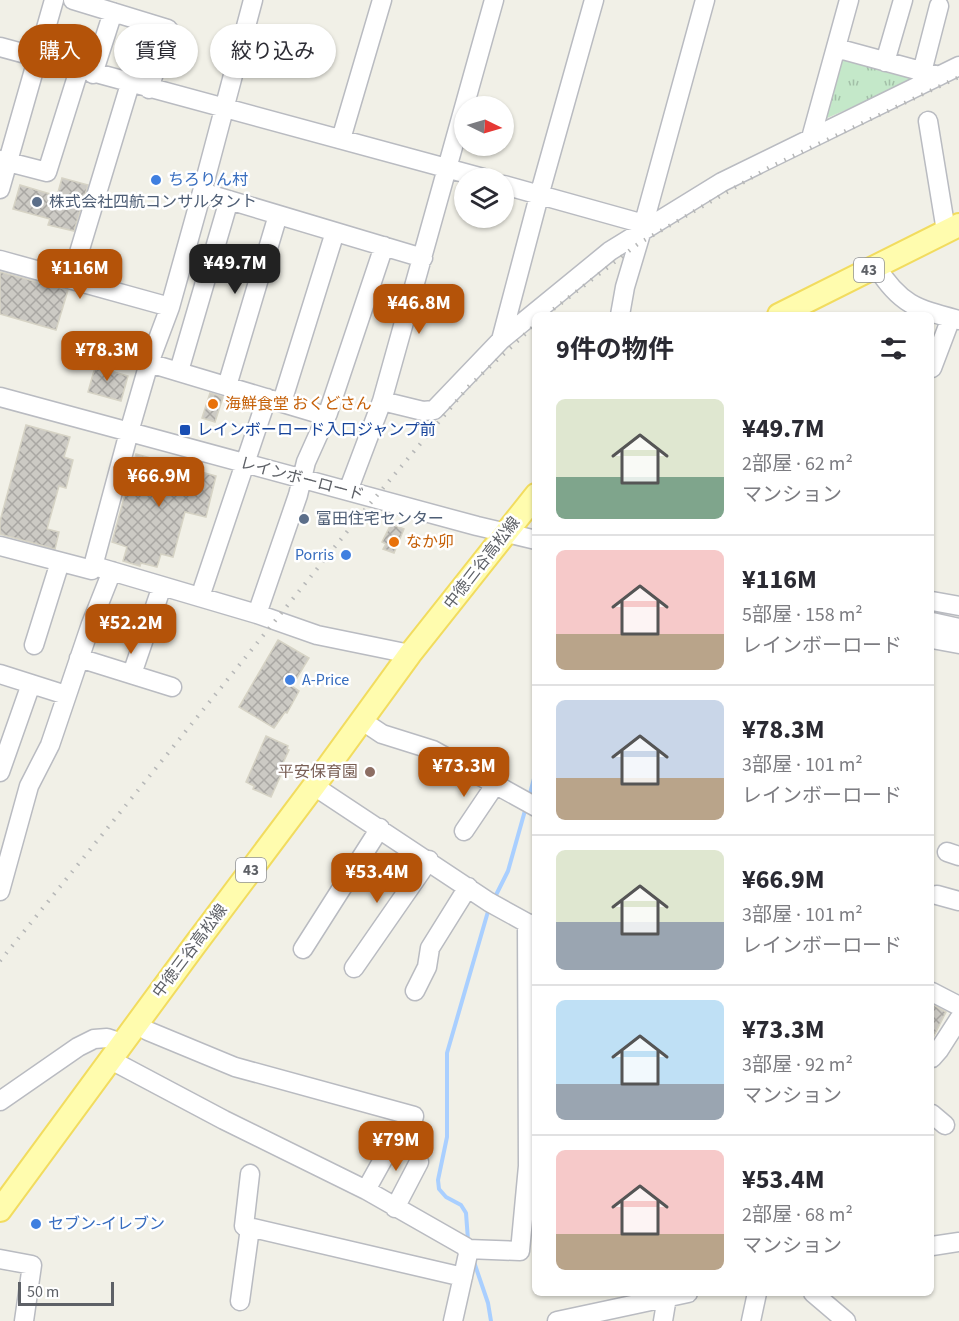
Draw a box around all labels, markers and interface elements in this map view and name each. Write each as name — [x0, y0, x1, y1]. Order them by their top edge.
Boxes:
chip: 購入 — [18, 24, 102, 78]
chip: 賃貸 — [114, 24, 198, 78]
chip: 絞り込み — [210, 24, 336, 78]
north arrow — [454, 96, 514, 156]
map controls — [454, 96, 514, 228]
button: layers — [454, 168, 514, 228]
place label: ちろりん村 — [168, 169, 248, 191]
marker: ちろりん村 — [149, 173, 163, 187]
place label: 株式会社四航コンサルタント — [49, 191, 257, 213]
marker: 株式会社四航コンサルタント — [30, 195, 44, 209]
pin: ¥49.7M — [186, 244, 284, 295]
pin: ¥116M — [38, 249, 122, 300]
text: ¥49.7M — [203, 249, 267, 277]
text: ¥116M — [51, 254, 109, 282]
road number: 43 — [854, 258, 884, 282]
pin: ¥46.8M — [370, 284, 468, 335]
text: ¥46.8M — [387, 289, 451, 317]
pin: ¥78.3M — [58, 331, 156, 382]
text: 9件の物件 — [556, 331, 674, 368]
icon: filters — [877, 332, 910, 365]
text: ¥78.3M — [75, 336, 139, 364]
place label: 海鮮食堂 おくどさん — [225, 393, 372, 415]
marker: 海鮮食堂 おくどさん — [206, 397, 220, 411]
text: ¥49.7M — [742, 410, 825, 447]
place label: レインボーロード入口ジャンプ前 — [197, 419, 436, 441]
marker: レインボーロード入口ジャンプ前 — [178, 423, 192, 437]
icon: home — [604, 423, 676, 495]
text: 2部屋 · 62 m² — [742, 450, 853, 478]
street label: レインボーロード — [237, 452, 367, 506]
pin: ¥66.9M — [110, 457, 208, 508]
text: ¥66.9M — [127, 462, 191, 490]
text: マンション — [742, 481, 842, 509]
place label: 富田住宅センター — [316, 508, 444, 530]
marker: 富田住宅センター — [297, 512, 311, 526]
street label: 中徳三谷高松線 — [439, 512, 525, 614]
place label: なか卯 — [406, 531, 454, 553]
marker: なか卯 — [387, 535, 401, 549]
place label: Porris — [295, 544, 334, 566]
marker: Porris — [339, 548, 353, 562]
text: ¥116M — [742, 561, 817, 598]
icon: home — [604, 574, 676, 646]
text: 5部屋 · 158 m² — [742, 601, 863, 629]
pin: ¥52.2M — [82, 604, 180, 655]
text: ¥52.2M — [99, 609, 163, 637]
text: レインボーロード — [742, 632, 902, 660]
place label: A-Price — [302, 669, 349, 691]
marker: A-Price — [283, 673, 297, 687]
text: ¥78.3M — [742, 711, 825, 748]
icon: home — [604, 724, 676, 796]
pin: ¥73.3M — [415, 747, 513, 798]
text: 3部屋 · 101 m² — [742, 751, 863, 779]
text: ¥73.3M — [432, 752, 496, 780]
place label: 平安保育園 — [278, 761, 358, 783]
marker: 平安保育園 — [363, 765, 377, 779]
text: レインボーロード — [742, 782, 902, 810]
pin: ¥53.4M — [328, 853, 426, 904]
road number: 43 — [236, 858, 266, 882]
text: ¥53.4M — [345, 858, 409, 886]
text: ¥66.9M — [742, 861, 825, 898]
icon: home — [604, 874, 676, 946]
street label: 中徳三谷高松線 — [148, 900, 232, 1002]
text: 3部屋 · 101 m² — [742, 901, 863, 929]
text: レインボーロード — [742, 932, 902, 960]
text: ¥73.3M — [742, 1011, 825, 1048]
icon: home — [604, 1024, 676, 1096]
text: 3部屋 · 92 m² — [742, 1051, 853, 1079]
text: マンション — [742, 1082, 842, 1110]
pin: ¥79M — [360, 1121, 432, 1172]
text: ¥79M — [373, 1126, 419, 1154]
text: ¥53.4M — [742, 1161, 825, 1198]
icon: home — [604, 1174, 676, 1246]
text: 2部屋 · 68 m² — [742, 1201, 853, 1229]
place label: セブン-イレブン — [48, 1213, 165, 1235]
marker: セブン-イレブン — [29, 1217, 43, 1231]
text: マンション — [742, 1232, 842, 1260]
scale bar — [18, 1279, 114, 1306]
text: 50 m — [27, 1281, 59, 1303]

